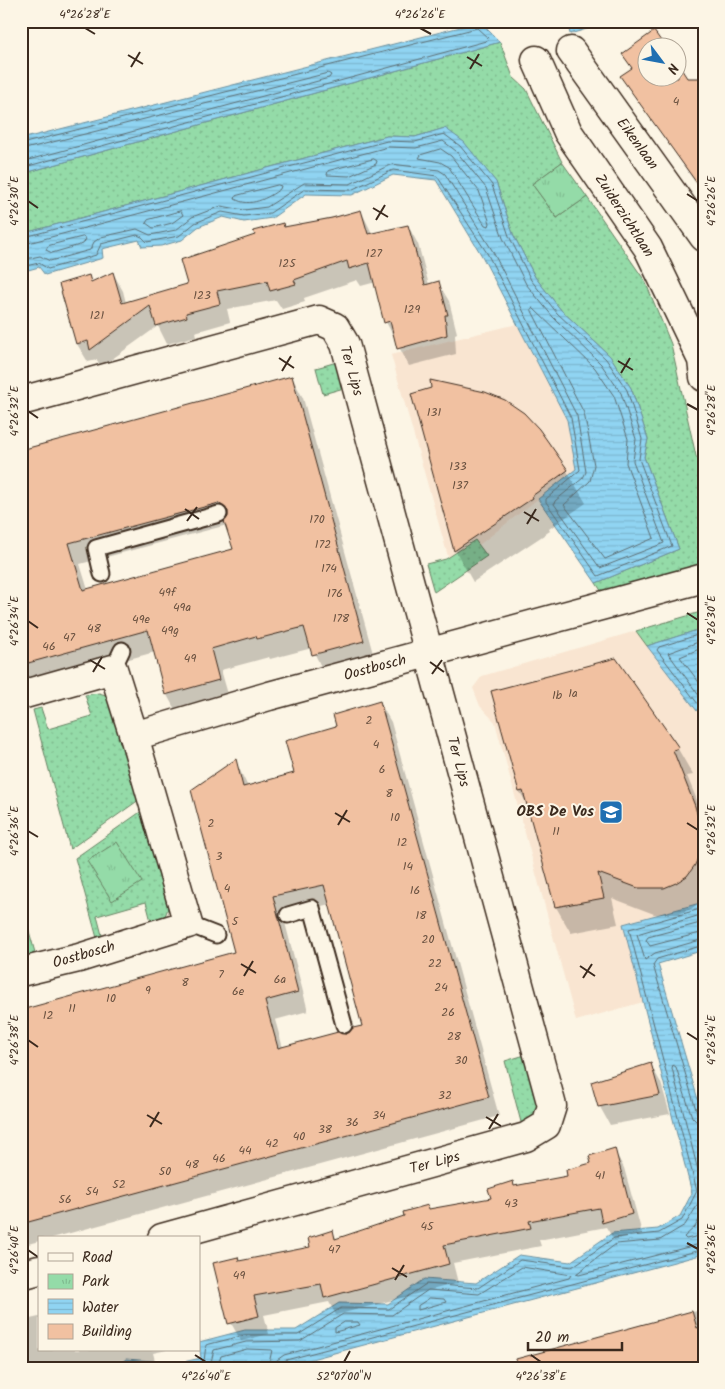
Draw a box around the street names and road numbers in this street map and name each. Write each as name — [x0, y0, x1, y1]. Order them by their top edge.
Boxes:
street label: Eikenlaan — [610, 113, 664, 175]
street label: Zuiderzichtlaan — [588, 169, 660, 263]
street label: Ter Lips — [332, 343, 370, 399]
street label: Oostbosch — [341, 648, 409, 688]
street label: Ter Lips — [440, 734, 476, 790]
street label: Oostbosch — [50, 935, 118, 975]
street label: Ter Lips — [407, 1145, 463, 1181]

